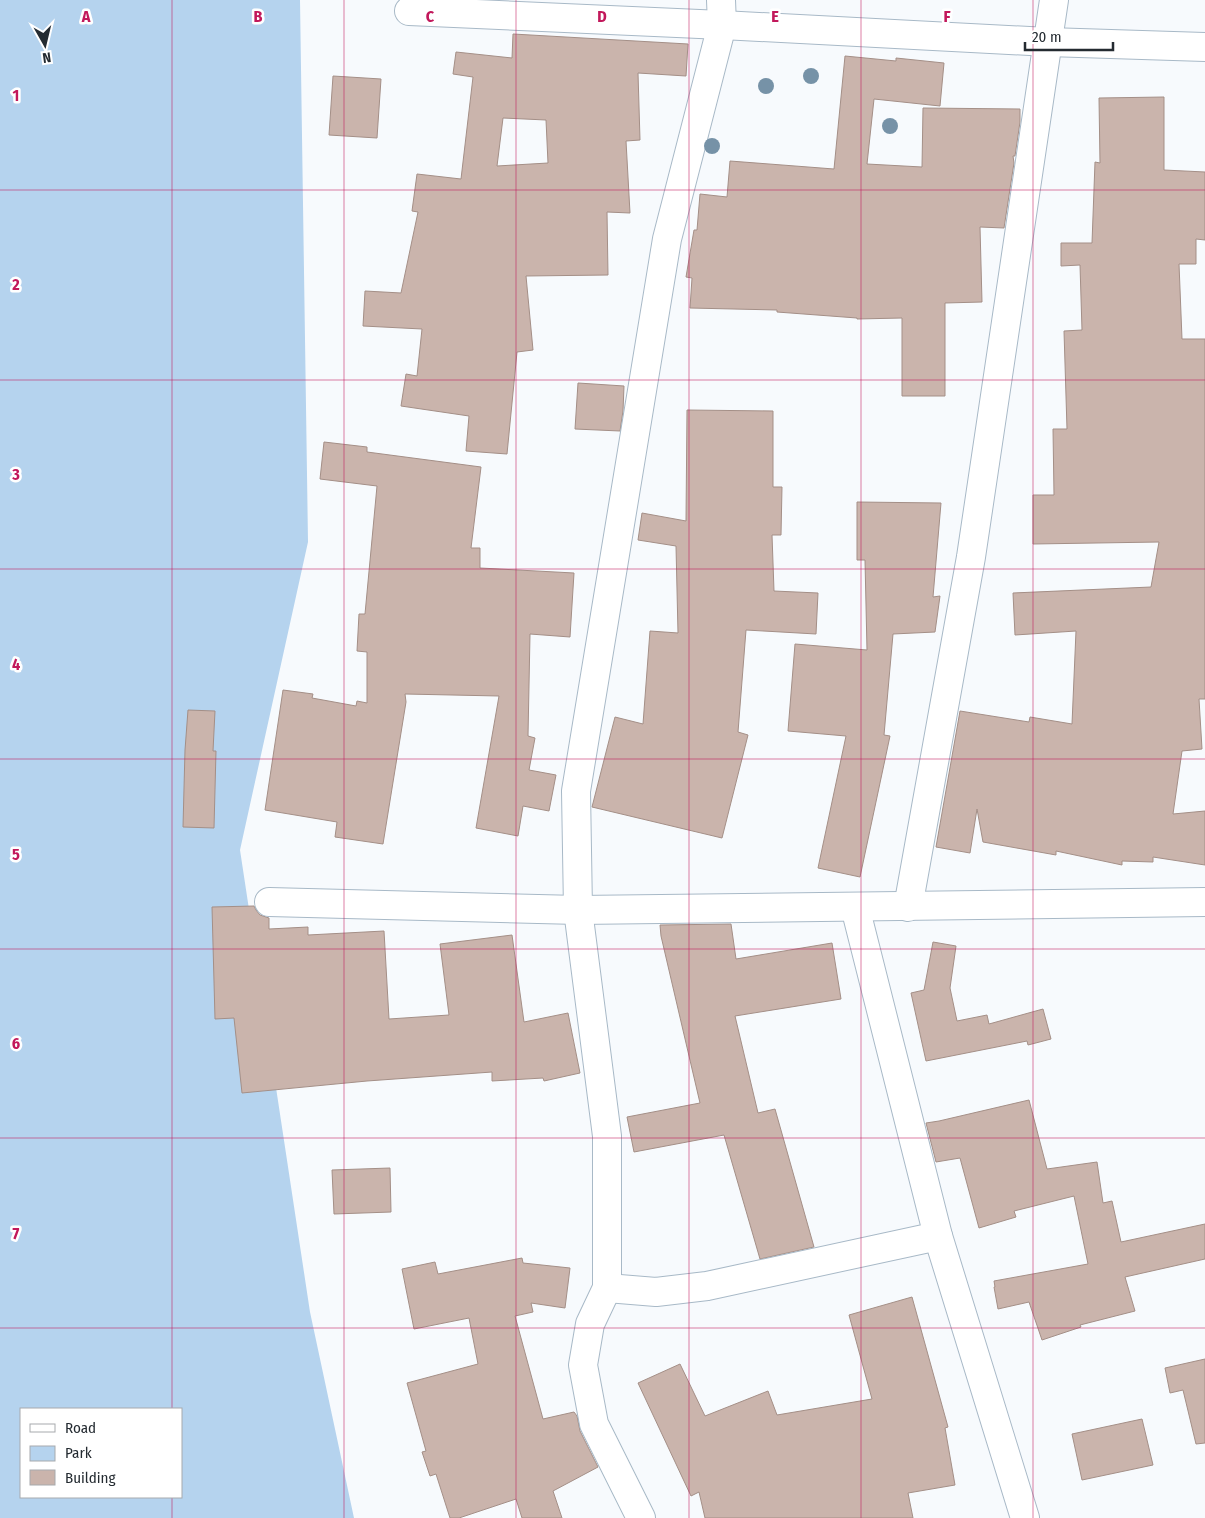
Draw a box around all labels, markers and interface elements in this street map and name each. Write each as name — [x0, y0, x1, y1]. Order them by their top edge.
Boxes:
text: A — [81, 7, 91, 26]
text: B — [254, 7, 263, 26]
text: C — [426, 7, 435, 26]
text: D — [597, 7, 607, 26]
text: E — [771, 7, 779, 26]
text: F — [943, 7, 951, 26]
north arrow — [20, 20, 70, 70]
scale bar — [1025, 20, 1112, 52]
text: 20 m — [1032, 28, 1062, 46]
text: N — [41, 48, 52, 66]
text: 1 — [13, 86, 19, 105]
text: 2 — [11, 275, 20, 294]
text: 3 — [11, 465, 20, 484]
text: 4 — [12, 655, 20, 674]
text: 5 — [12, 845, 20, 864]
text: 6 — [12, 1034, 20, 1053]
text: 7 — [13, 1224, 20, 1243]
legend — [20, 1408, 182, 1498]
text: Road — [65, 1419, 96, 1437]
text: Park — [65, 1444, 92, 1462]
text: Building — [65, 1469, 116, 1487]

